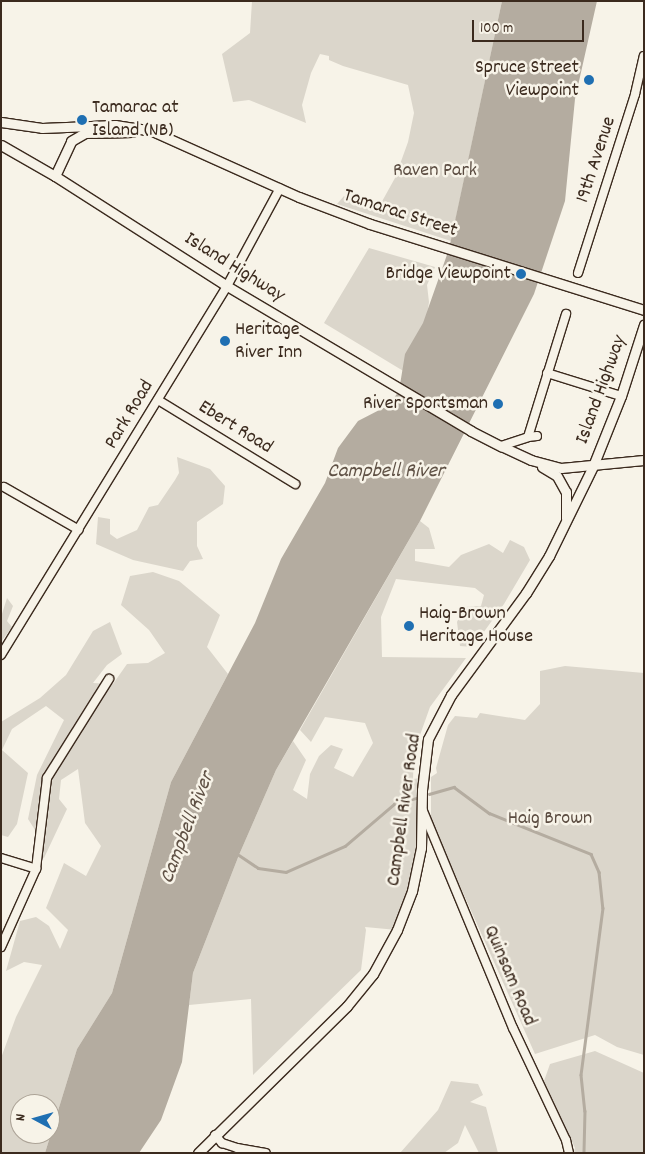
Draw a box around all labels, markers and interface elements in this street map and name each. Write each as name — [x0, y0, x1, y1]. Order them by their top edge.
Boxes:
scale bar — [475, 10, 588, 42]
text: 100 m — [480, 18, 513, 40]
place label: Spruce Street Viewpoint — [475, 56, 579, 103]
marker: Spruce Street Viewpoint — [583, 74, 595, 86]
place label: Tamarac at Island (NB) — [92, 96, 179, 143]
marker: Tamarac at Island (NB) — [76, 114, 88, 126]
street label: 19th Avenue — [572, 114, 622, 206]
park label: Raven Park — [393, 159, 477, 183]
street label: Tamarac Street — [340, 184, 460, 244]
street label: Island Highway — [179, 228, 289, 308]
place label: Bridge Viewpoint — [386, 262, 511, 286]
marker: Bridge Viewpoint — [515, 268, 527, 280]
place label: Heritage River Inn — [235, 318, 302, 365]
street label: Island Highway — [571, 332, 633, 448]
marker: Heritage River Inn — [219, 335, 231, 347]
street label: Park Road — [100, 376, 160, 454]
place label: River Sportsman — [363, 392, 488, 416]
street label: Ebert Road — [193, 396, 277, 460]
marker: River Sportsman — [492, 398, 504, 410]
water label: Campbell River — [327, 459, 445, 485]
place label: Haig-Brown Heritage House — [419, 602, 533, 649]
marker: Haig-Brown Heritage House — [403, 620, 415, 632]
street label: Campbell River Road — [382, 732, 428, 888]
water label: Campbell River — [155, 769, 221, 887]
park label: Haig Brown — [508, 807, 592, 831]
street label: Quinsam Road — [477, 922, 541, 1030]
north arrow — [10, 1094, 60, 1144]
text: N — [11, 1113, 31, 1122]

